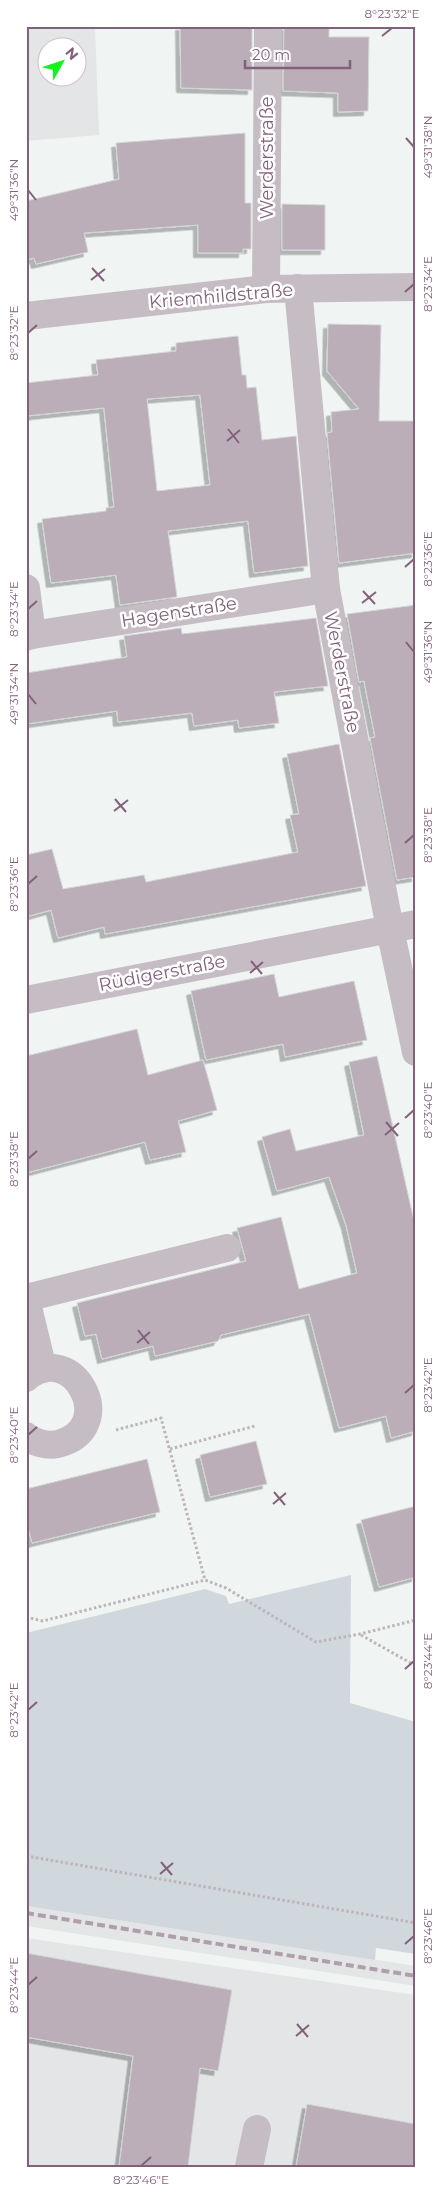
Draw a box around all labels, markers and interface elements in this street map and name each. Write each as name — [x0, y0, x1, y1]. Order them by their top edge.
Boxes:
text: 8°23'32"E — [364, 6, 420, 21]
north arrow — [38, 38, 88, 88]
scale bar — [245, 38, 350, 70]
text: N — [61, 44, 82, 64]
text: 20 m — [252, 45, 290, 64]
street label: Werderstraße — [256, 96, 278, 220]
text: 49°31'38"N — [420, 116, 435, 178]
text: 49°31'36"N — [6, 159, 21, 221]
text: 8°23'34"E — [420, 256, 435, 312]
street label: Kriemhildstraße — [148, 279, 294, 313]
text: 8°23'32"E — [6, 305, 21, 361]
text: 8°23'36"E — [420, 531, 435, 587]
text: 8°23'34"E — [6, 581, 21, 637]
street label: Hagenstraße — [120, 592, 238, 632]
street label: Werderstraße — [319, 609, 365, 735]
text: 49°31'36"N — [420, 621, 435, 683]
text: 49°31'34"N — [6, 663, 21, 725]
text: 8°23'38"E — [420, 807, 435, 863]
text: 8°23'36"E — [6, 856, 21, 912]
street label: Rüdigerstraße — [97, 950, 227, 996]
text: 8°23'40"E — [420, 1082, 435, 1138]
text: 8°23'38"E — [6, 1131, 21, 1187]
text: 8°23'42"E — [420, 1357, 435, 1413]
text: 8°23'40"E — [6, 1407, 21, 1463]
text: 8°23'44"E — [420, 1633, 435, 1689]
text: 8°23'42"E — [6, 1682, 21, 1738]
text: 8°23'46"E — [420, 1908, 435, 1964]
text: 8°23'44"E — [6, 1957, 21, 2013]
text: 8°23'46"E — [113, 2172, 169, 2187]

